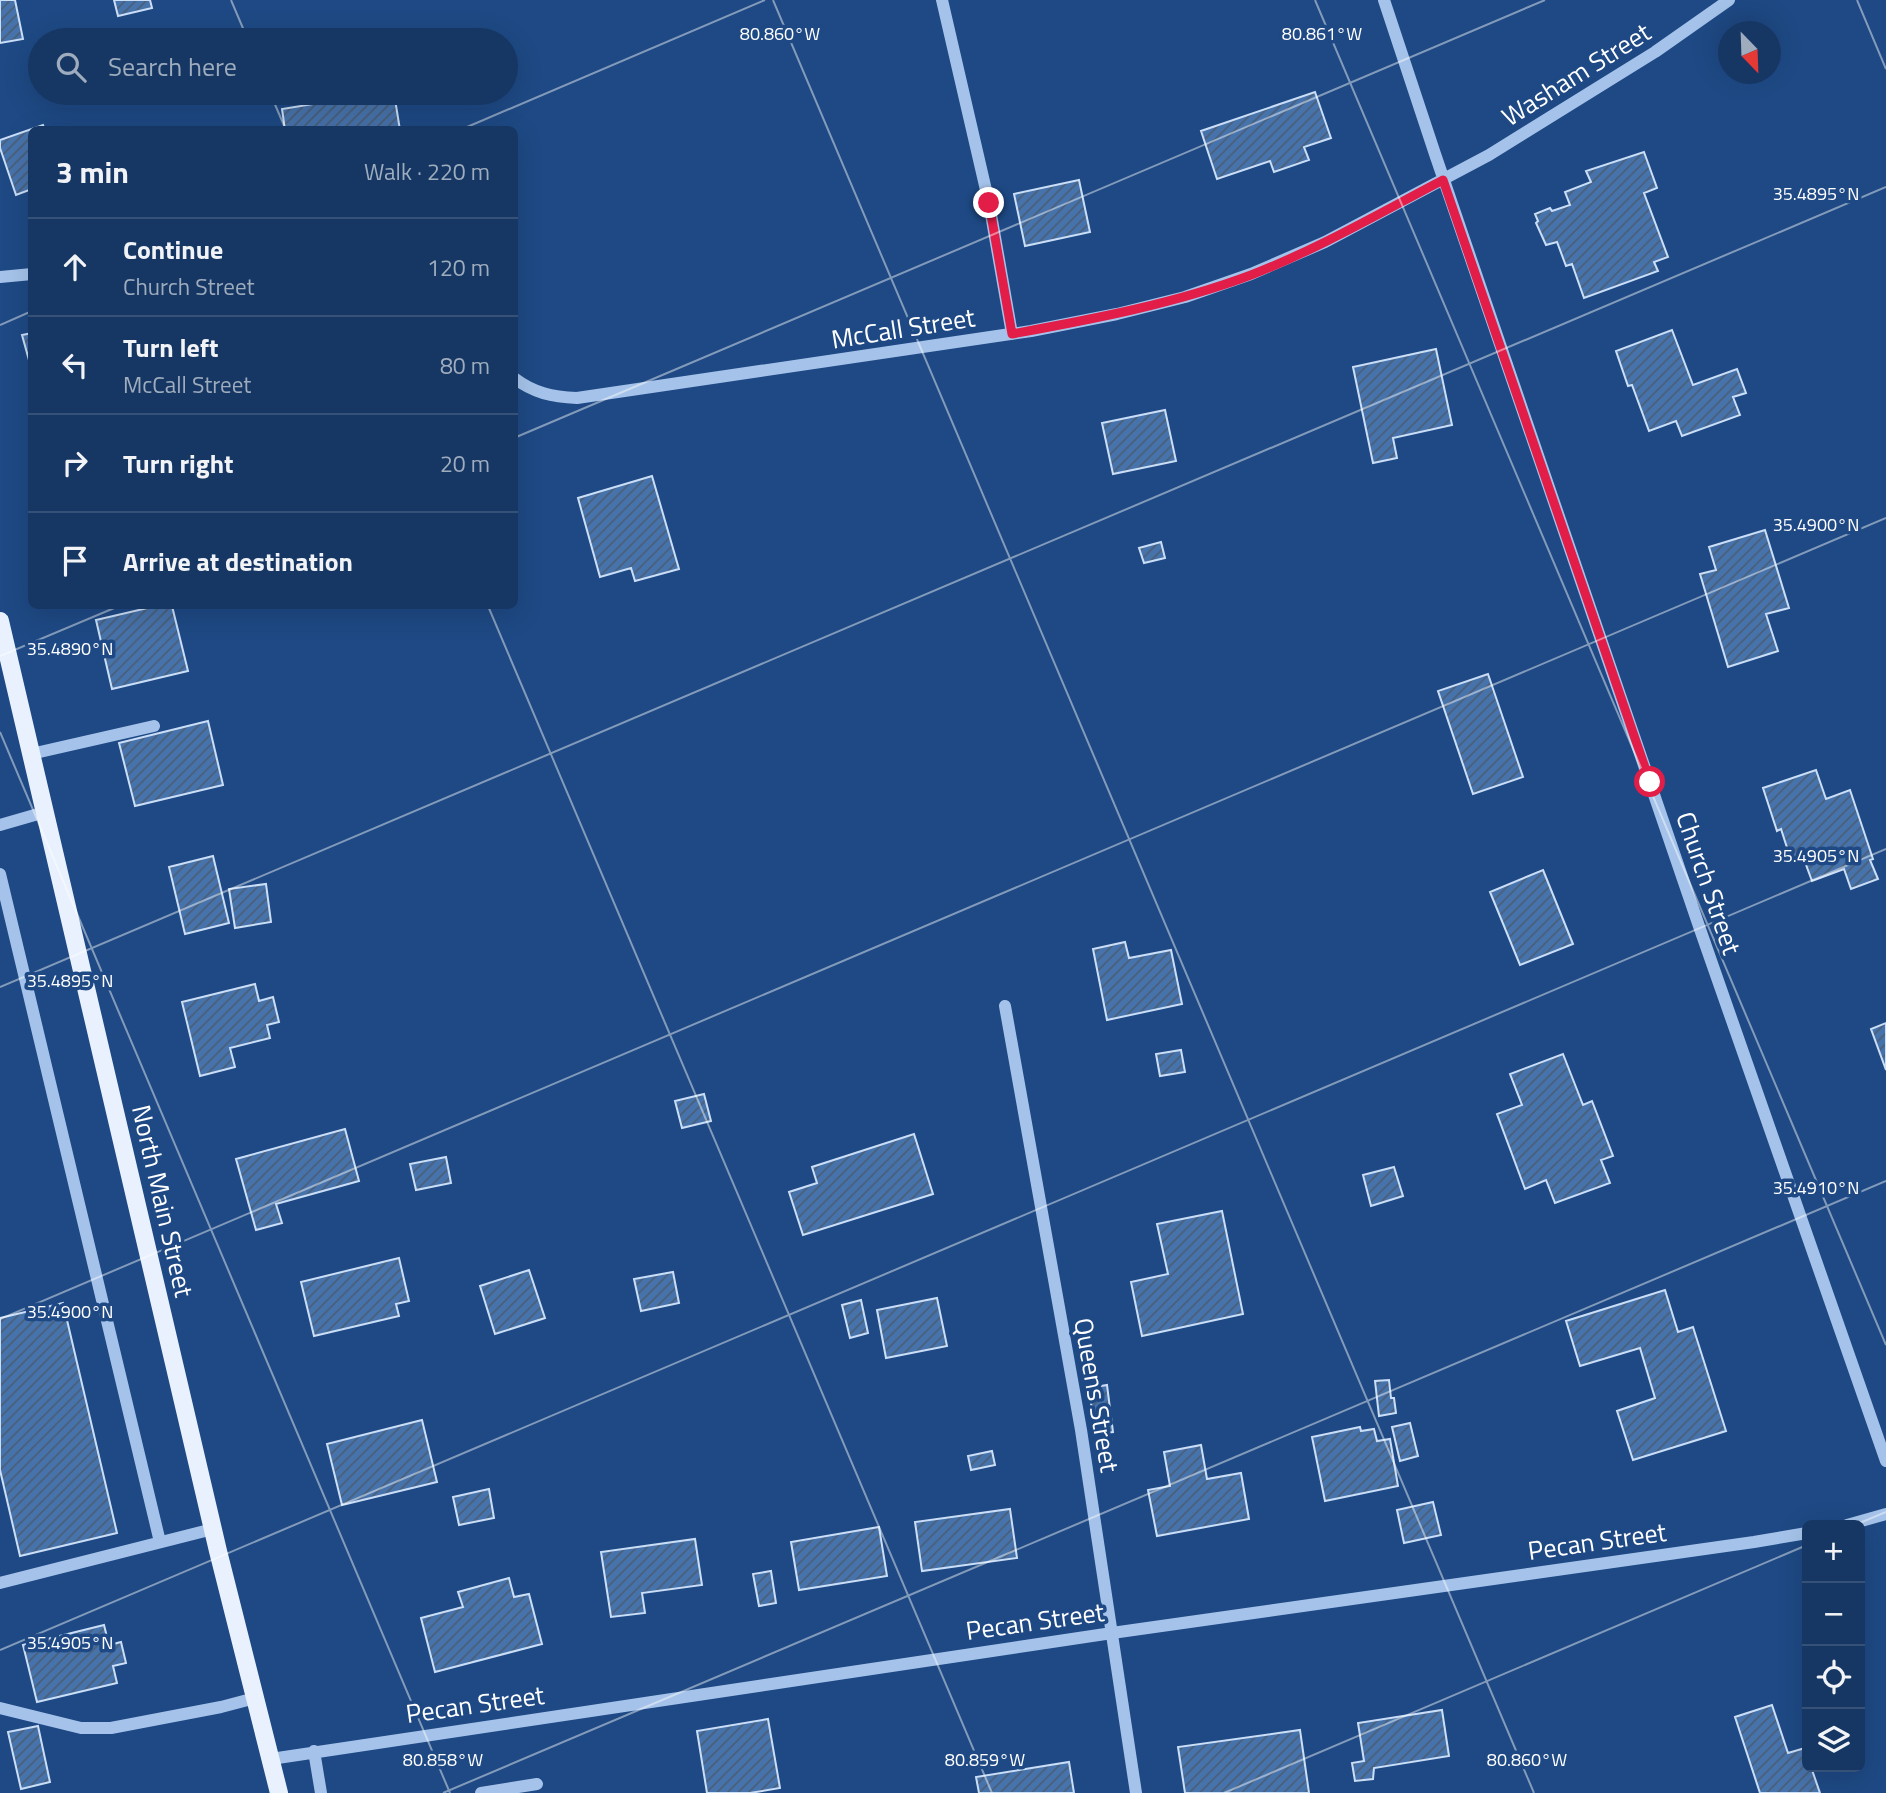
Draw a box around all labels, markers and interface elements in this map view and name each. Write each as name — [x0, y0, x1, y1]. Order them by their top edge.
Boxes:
street label: Washam Street — [1494, 13, 1658, 135]
text: 80.860°W — [740, 20, 820, 47]
text: 80.861°W — [1282, 20, 1362, 47]
north arrow — [1718, 21, 1781, 84]
search box — [28, 28, 518, 105]
text: Search here — [108, 47, 237, 86]
icon: search — [52, 48, 90, 86]
text: 3 min — [56, 149, 129, 195]
text: Walk · 220 m — [364, 154, 490, 189]
text: 35.4895°N — [1773, 180, 1859, 207]
route end — [973, 187, 1004, 218]
text: Continue — [123, 230, 223, 269]
icon: ahead — [56, 248, 94, 286]
text: 120 m — [427, 250, 490, 285]
text: Church Street — [123, 269, 255, 304]
street label: McCall Street — [828, 297, 978, 359]
text: Turn left — [123, 328, 218, 367]
icon: left — [56, 346, 94, 384]
text: 80 m — [440, 348, 490, 383]
text: McCall Street — [123, 367, 251, 402]
icon: right — [56, 444, 94, 482]
text: Turn right — [123, 444, 234, 483]
text: 20 m — [440, 446, 490, 481]
text: 35.4900°N — [1773, 511, 1859, 538]
icon: arrive — [56, 542, 94, 580]
text: Arrive at destination — [123, 542, 353, 581]
text: 35.4890°N — [27, 635, 113, 662]
route start — [1634, 766, 1665, 797]
street label: Church Street — [1666, 806, 1752, 960]
text: 35.4905°N — [1773, 842, 1859, 869]
text: 35.4895°N — [27, 967, 113, 994]
street label: North Main Street — [122, 1101, 204, 1301]
text: 35.4910°N — [1773, 1174, 1859, 1201]
text: 35.4900°N — [27, 1298, 113, 1325]
street label: Queens Street — [1064, 1315, 1130, 1475]
street label: Pecan Street — [1525, 1512, 1669, 1570]
map controls — [1802, 1520, 1865, 1772]
button: + — [1802, 1520, 1865, 1583]
button: − — [1802, 1583, 1865, 1646]
street label: Pecan Street — [963, 1592, 1107, 1650]
text: 35.4905°N — [27, 1629, 113, 1656]
button: locate — [1802, 1646, 1865, 1709]
street label: Pecan Street — [403, 1675, 547, 1733]
button: layers — [1802, 1709, 1865, 1772]
text: 80.858°W — [403, 1746, 483, 1773]
text: 80.859°W — [945, 1746, 1025, 1773]
text: 80.860°W — [1487, 1746, 1567, 1773]

